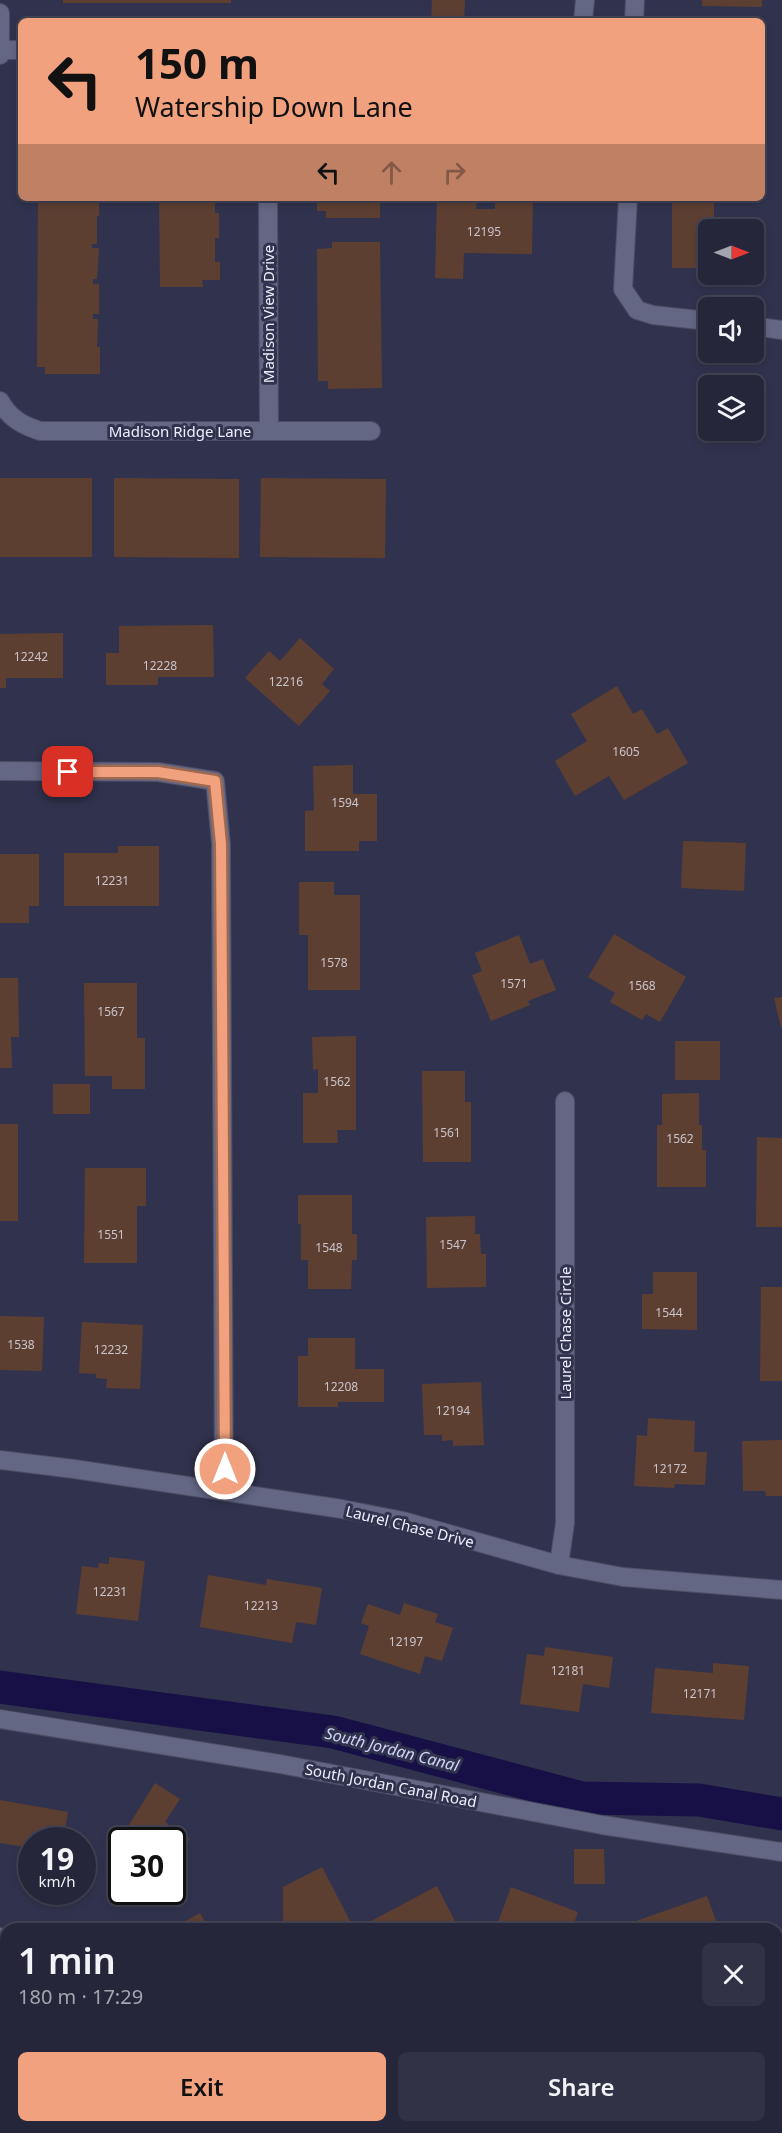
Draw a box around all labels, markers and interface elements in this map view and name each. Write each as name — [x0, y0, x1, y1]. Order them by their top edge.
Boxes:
text: 150 m — [135, 34, 259, 91]
icon: left — [36, 42, 114, 120]
text: Watership Down Lane — [135, 88, 413, 125]
icon: left — [312, 156, 345, 189]
icon: ahead — [375, 156, 408, 189]
icon: right — [438, 156, 471, 189]
north arrow — [698, 219, 764, 285]
map controls — [698, 219, 764, 441]
house number: 12195 — [467, 223, 501, 240]
street label: Madison View Drive — [258, 245, 278, 383]
button: sound — [698, 297, 764, 363]
button: layers — [698, 375, 764, 441]
street label: Madison Ridge Lane — [109, 421, 251, 441]
house number: 12242 — [14, 648, 48, 665]
house number: 12228 — [143, 657, 177, 674]
house number: 12216 — [269, 673, 303, 690]
house number: 1605 — [612, 743, 640, 760]
pin — [42, 746, 93, 797]
icon: arrive — [51, 755, 84, 788]
house number: 1594 — [331, 794, 359, 811]
house number: 12231 — [95, 872, 129, 889]
house number: 1578 — [320, 954, 348, 971]
house number: 1571 — [500, 975, 528, 992]
house number: 1568 — [628, 977, 656, 994]
house number: 1567 — [97, 1003, 125, 1020]
house number: 1562 — [323, 1073, 351, 1090]
house number: 1561 — [433, 1124, 461, 1141]
house number: 1562 — [666, 1130, 694, 1147]
house number: 1551 — [97, 1226, 125, 1243]
house number: 1547 — [439, 1236, 467, 1253]
house number: 1548 — [315, 1239, 343, 1256]
street label: Laurel Chase Circle — [555, 1266, 575, 1400]
house number: 1544 — [655, 1304, 683, 1321]
house number: 1538 — [7, 1336, 35, 1353]
house number: 12232 — [94, 1341, 128, 1358]
house number: 12208 — [324, 1378, 358, 1395]
house number: 12194 — [436, 1402, 470, 1419]
position arrow — [193, 1437, 257, 1501]
house number: 12172 — [653, 1460, 687, 1477]
street label: Laurel Chase Drive — [344, 1500, 476, 1552]
house number: 12231 — [93, 1583, 127, 1600]
house number: 12213 — [244, 1597, 278, 1614]
house number: 12197 — [389, 1633, 423, 1650]
house number: 12181 — [551, 1662, 585, 1679]
house number: 12171 — [683, 1685, 717, 1702]
water label: South Jordan Canal — [323, 1722, 462, 1776]
street label: South Jordan Canal Road — [303, 1759, 479, 1811]
speed limit sign: 30 — [108, 1827, 186, 1905]
text: 19 — [40, 1838, 74, 1879]
text: km/h — [39, 1871, 75, 1891]
text: 1 min — [18, 1936, 116, 1985]
button: close — [702, 1943, 765, 2006]
text: 180 m · 17:29 — [18, 1983, 143, 2010]
button: Exit — [18, 2052, 386, 2121]
button: Share — [398, 2052, 765, 2121]

